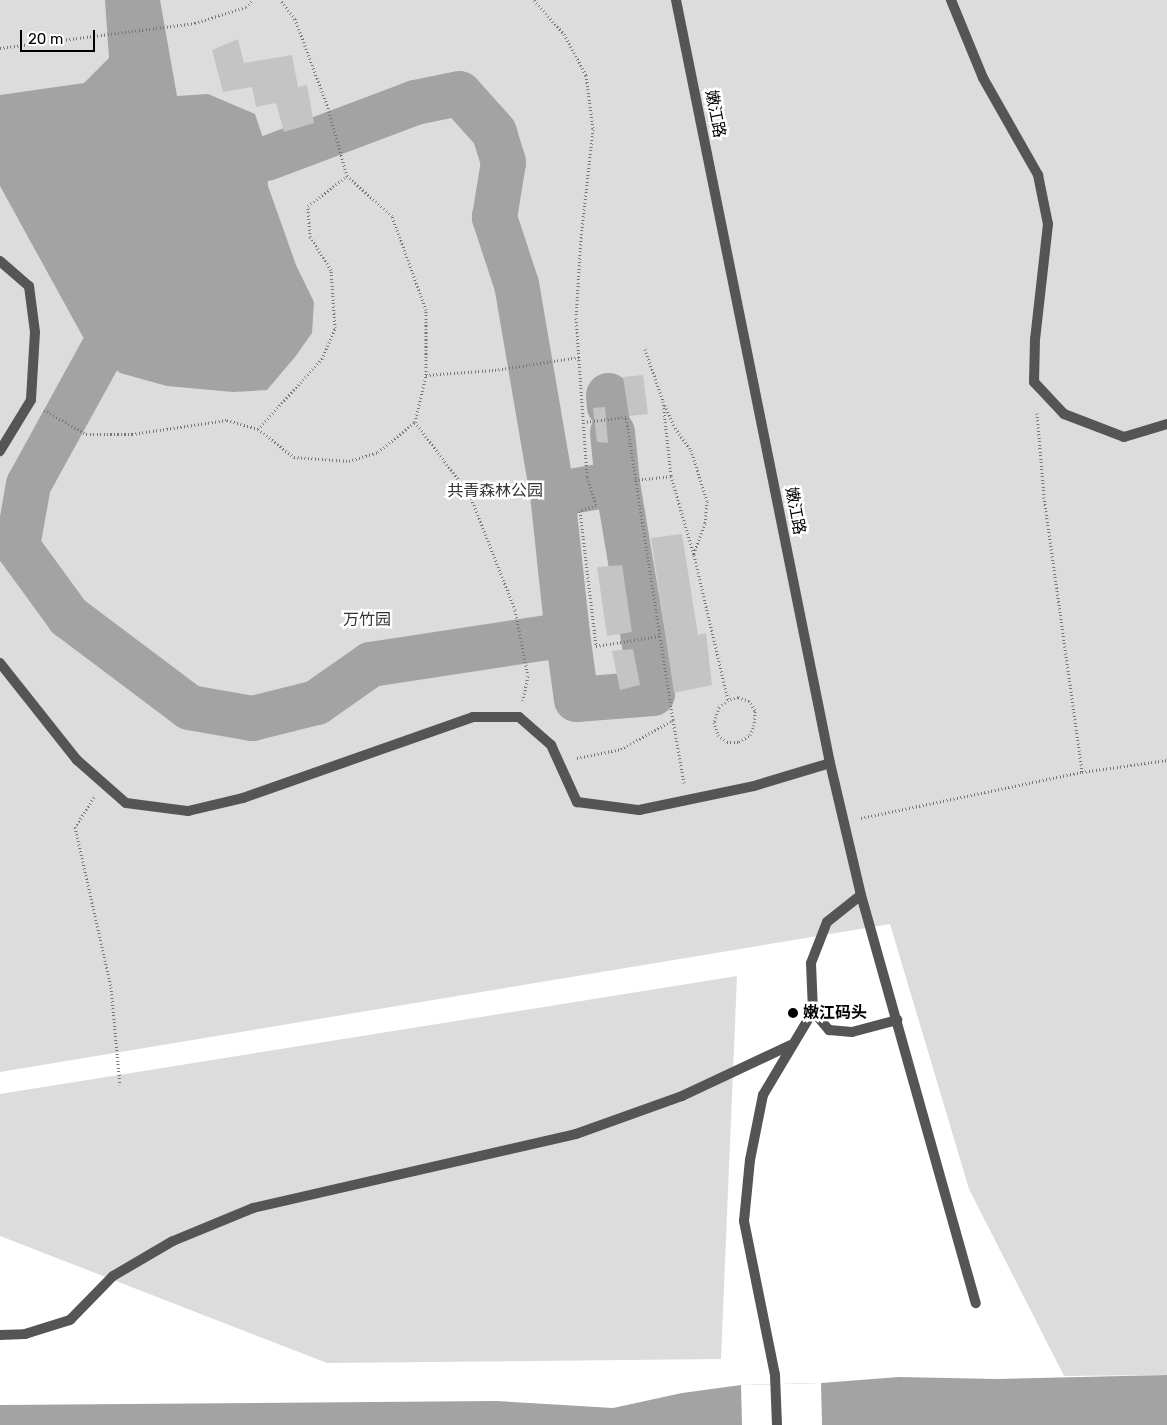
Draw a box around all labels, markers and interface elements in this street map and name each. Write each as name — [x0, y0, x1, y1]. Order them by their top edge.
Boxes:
scale bar — [22, 20, 98, 52]
text: 20 m — [28, 30, 63, 48]
street label: 嫩江路 — [701, 89, 729, 139]
park label: 共青森林公园 — [447, 481, 543, 501]
street label: 嫩江路 — [781, 486, 809, 536]
park label: 万竹园 — [343, 610, 391, 630]
place label: 嫩江码头 — [803, 1003, 867, 1023]
marker: 嫩江码头 — [787, 1007, 799, 1019]

